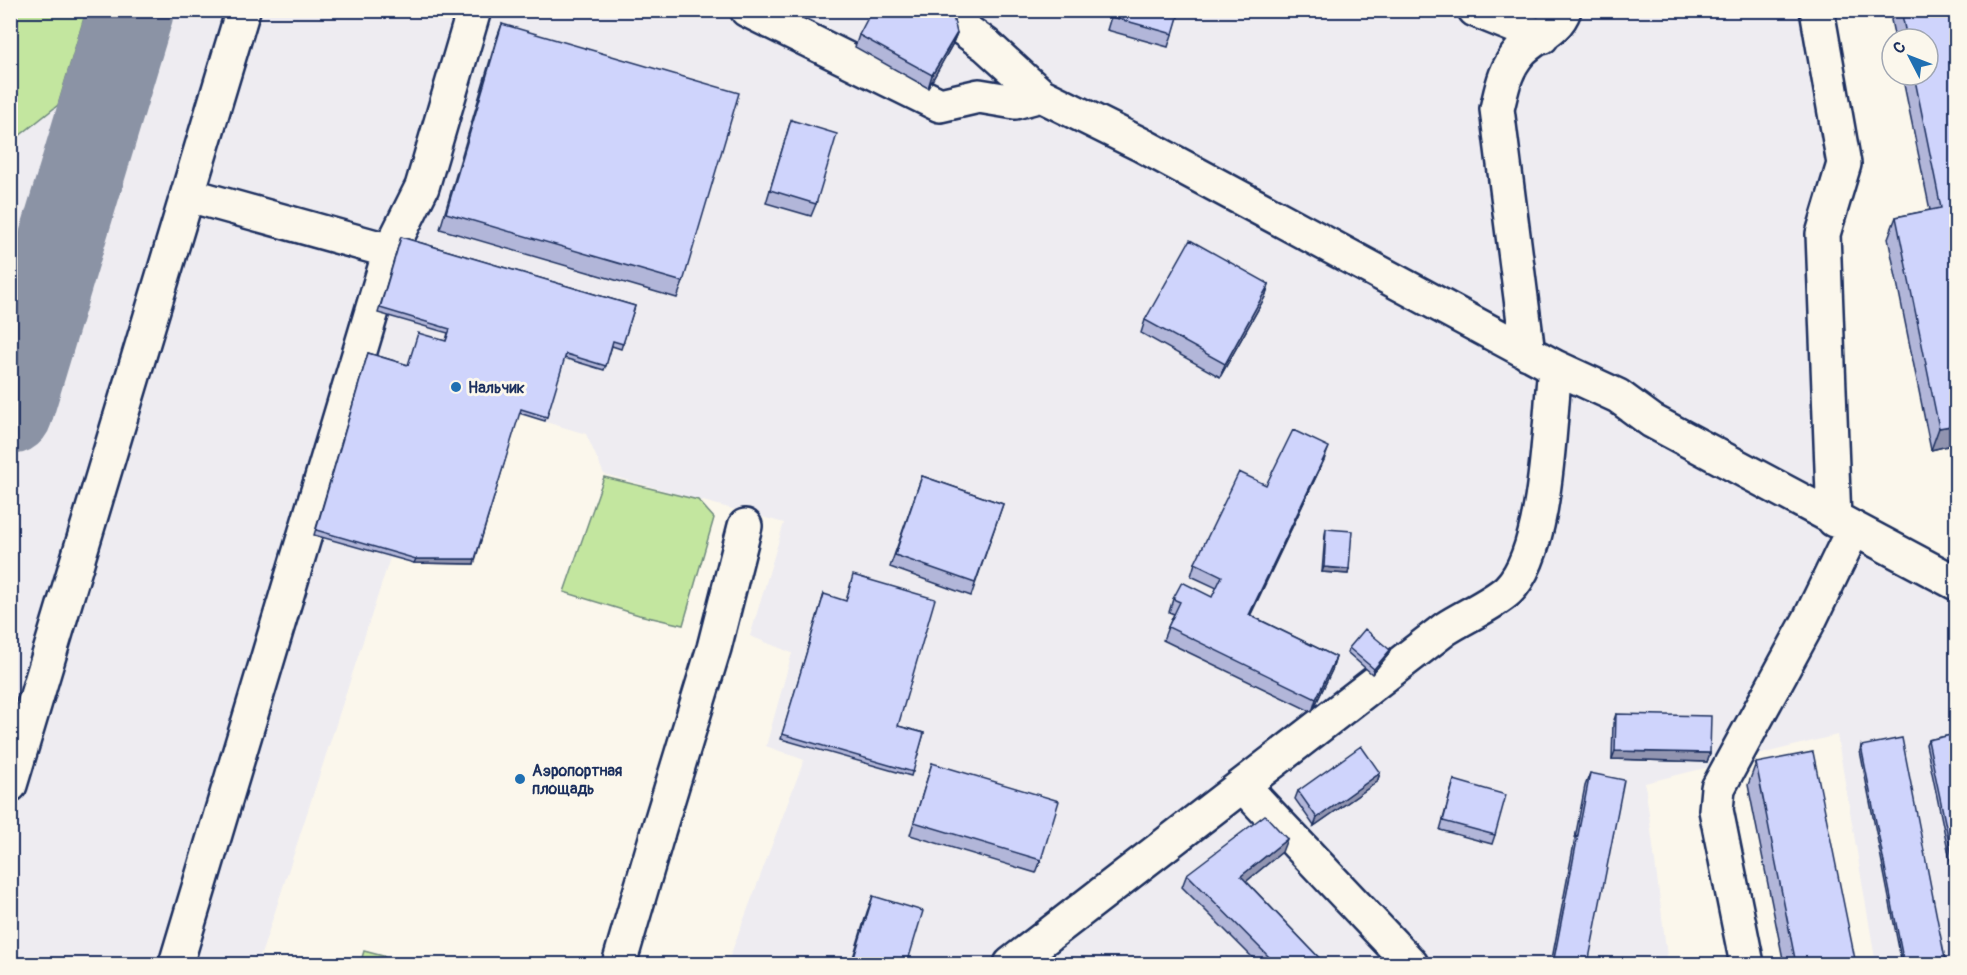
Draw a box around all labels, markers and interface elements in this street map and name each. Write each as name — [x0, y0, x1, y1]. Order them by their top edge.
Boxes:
north arrow — [1880, 27, 1940, 87]
text: С — [1889, 37, 1910, 58]
place label: Нальчик — [468, 378, 525, 398]
marker: Нальчик — [449, 380, 463, 394]
place label: Аэропортная площадь — [532, 761, 623, 799]
marker: Аэропортная площадь — [513, 772, 527, 786]

